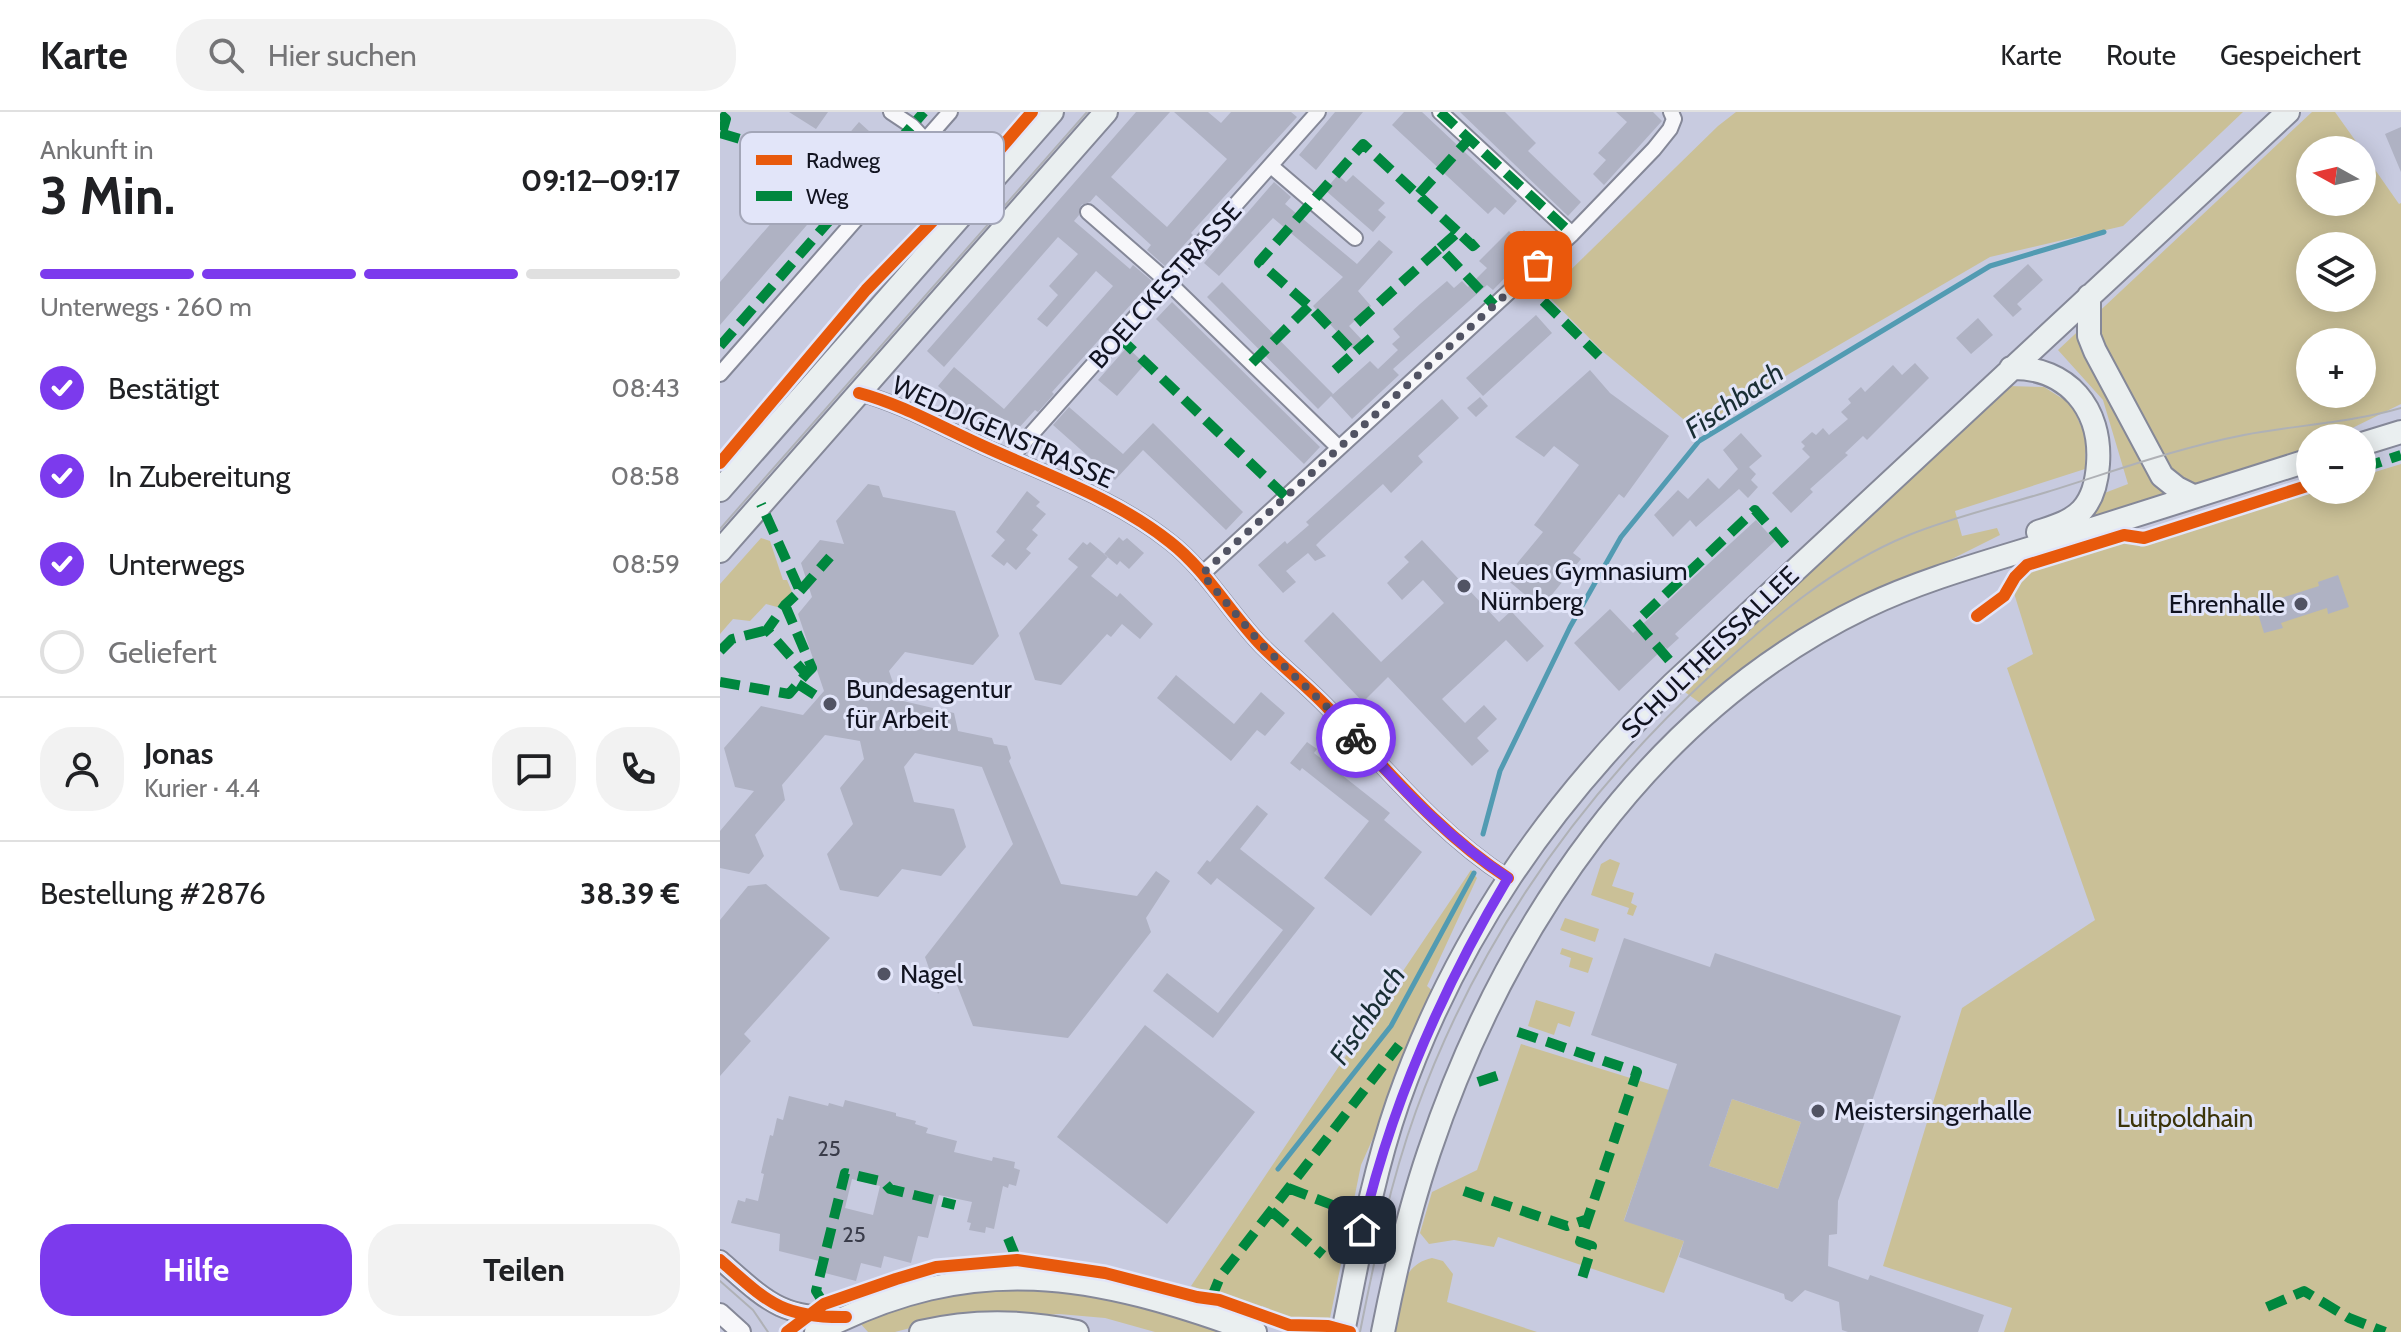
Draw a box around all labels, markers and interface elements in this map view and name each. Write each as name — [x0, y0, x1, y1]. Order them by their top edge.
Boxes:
search box — [176, 19, 736, 91]
text: Karte — [40, 32, 128, 79]
icon: search — [204, 33, 248, 77]
text: Hier suchen — [268, 37, 417, 74]
text: Karte — [2000, 38, 2062, 72]
text: Route — [2106, 38, 2176, 72]
text: Gespeichert — [2220, 38, 2361, 72]
legend — [740, 132, 1004, 224]
text: Ankunft in — [40, 134, 154, 166]
north arrow — [2296, 136, 2376, 216]
map controls — [2296, 136, 2376, 504]
text: Radweg — [806, 147, 881, 174]
text: 09:12–09:17 — [521, 162, 680, 199]
text: 3 Min. — [40, 164, 175, 227]
text: Weg — [806, 183, 849, 210]
street label: BOELCKESTRASSE — [1082, 195, 1248, 375]
pin — [1504, 231, 1572, 299]
button: layers — [2296, 232, 2376, 312]
icon: bag — [1516, 243, 1560, 287]
text: Unterwegs · 260 m — [40, 291, 252, 323]
button: + — [2296, 328, 2376, 408]
water label: Fischbach — [1678, 355, 1790, 445]
icon: check — [40, 366, 84, 410]
street label: WEDDIGENSTRASSE — [887, 369, 1119, 495]
text: Bestätigt — [108, 370, 219, 407]
text: 08:43 — [612, 372, 680, 404]
button: − — [2296, 424, 2376, 504]
icon: check — [40, 454, 84, 498]
text: In Zubereitung — [108, 458, 291, 495]
text: 08:58 — [611, 460, 680, 492]
icon: check — [40, 542, 84, 586]
text: Unterwegs — [108, 546, 245, 583]
text: 08:59 — [612, 548, 680, 580]
place label: Neues Gymnasium Nürnberg — [1480, 555, 1688, 617]
street label: SCHULTHEISSALLEE — [1615, 559, 1805, 745]
marker: Neues Gymnasium Nürnberg — [1455, 577, 1473, 595]
place label: Ehrenhalle — [2169, 588, 2285, 620]
marker: Ehrenhalle — [2292, 595, 2310, 613]
text: Geliefert — [108, 634, 217, 671]
place label: Bundesagentur für Arbeit — [846, 673, 1013, 735]
marker: Bundesagentur für Arbeit — [821, 695, 839, 713]
courier — [1316, 698, 1396, 778]
icon: bike — [1334, 716, 1378, 760]
button: person — [40, 727, 124, 811]
button: chat — [492, 727, 576, 811]
button: phone — [596, 727, 680, 811]
text: Jonas — [144, 735, 213, 772]
text: Kurier · 4.4 — [144, 772, 260, 804]
text: Bestellung #2876 — [40, 875, 266, 912]
text: 38.39 € — [580, 875, 680, 912]
place label: Nagel — [900, 958, 963, 990]
water label: Fischbach — [1322, 959, 1412, 1071]
marker: Nagel — [875, 965, 893, 983]
place label: Meistersingerhalle — [1834, 1095, 2032, 1127]
marker: Meistersingerhalle — [1809, 1102, 1827, 1120]
park label: Luitpoldhain — [2117, 1102, 2253, 1134]
house number: 25 — [817, 1135, 841, 1162]
pin — [1328, 1196, 1396, 1264]
icon: home — [1340, 1208, 1384, 1252]
house number: 25 — [842, 1221, 866, 1248]
button: Hilfe — [40, 1224, 352, 1316]
button: Teilen — [368, 1224, 680, 1316]

